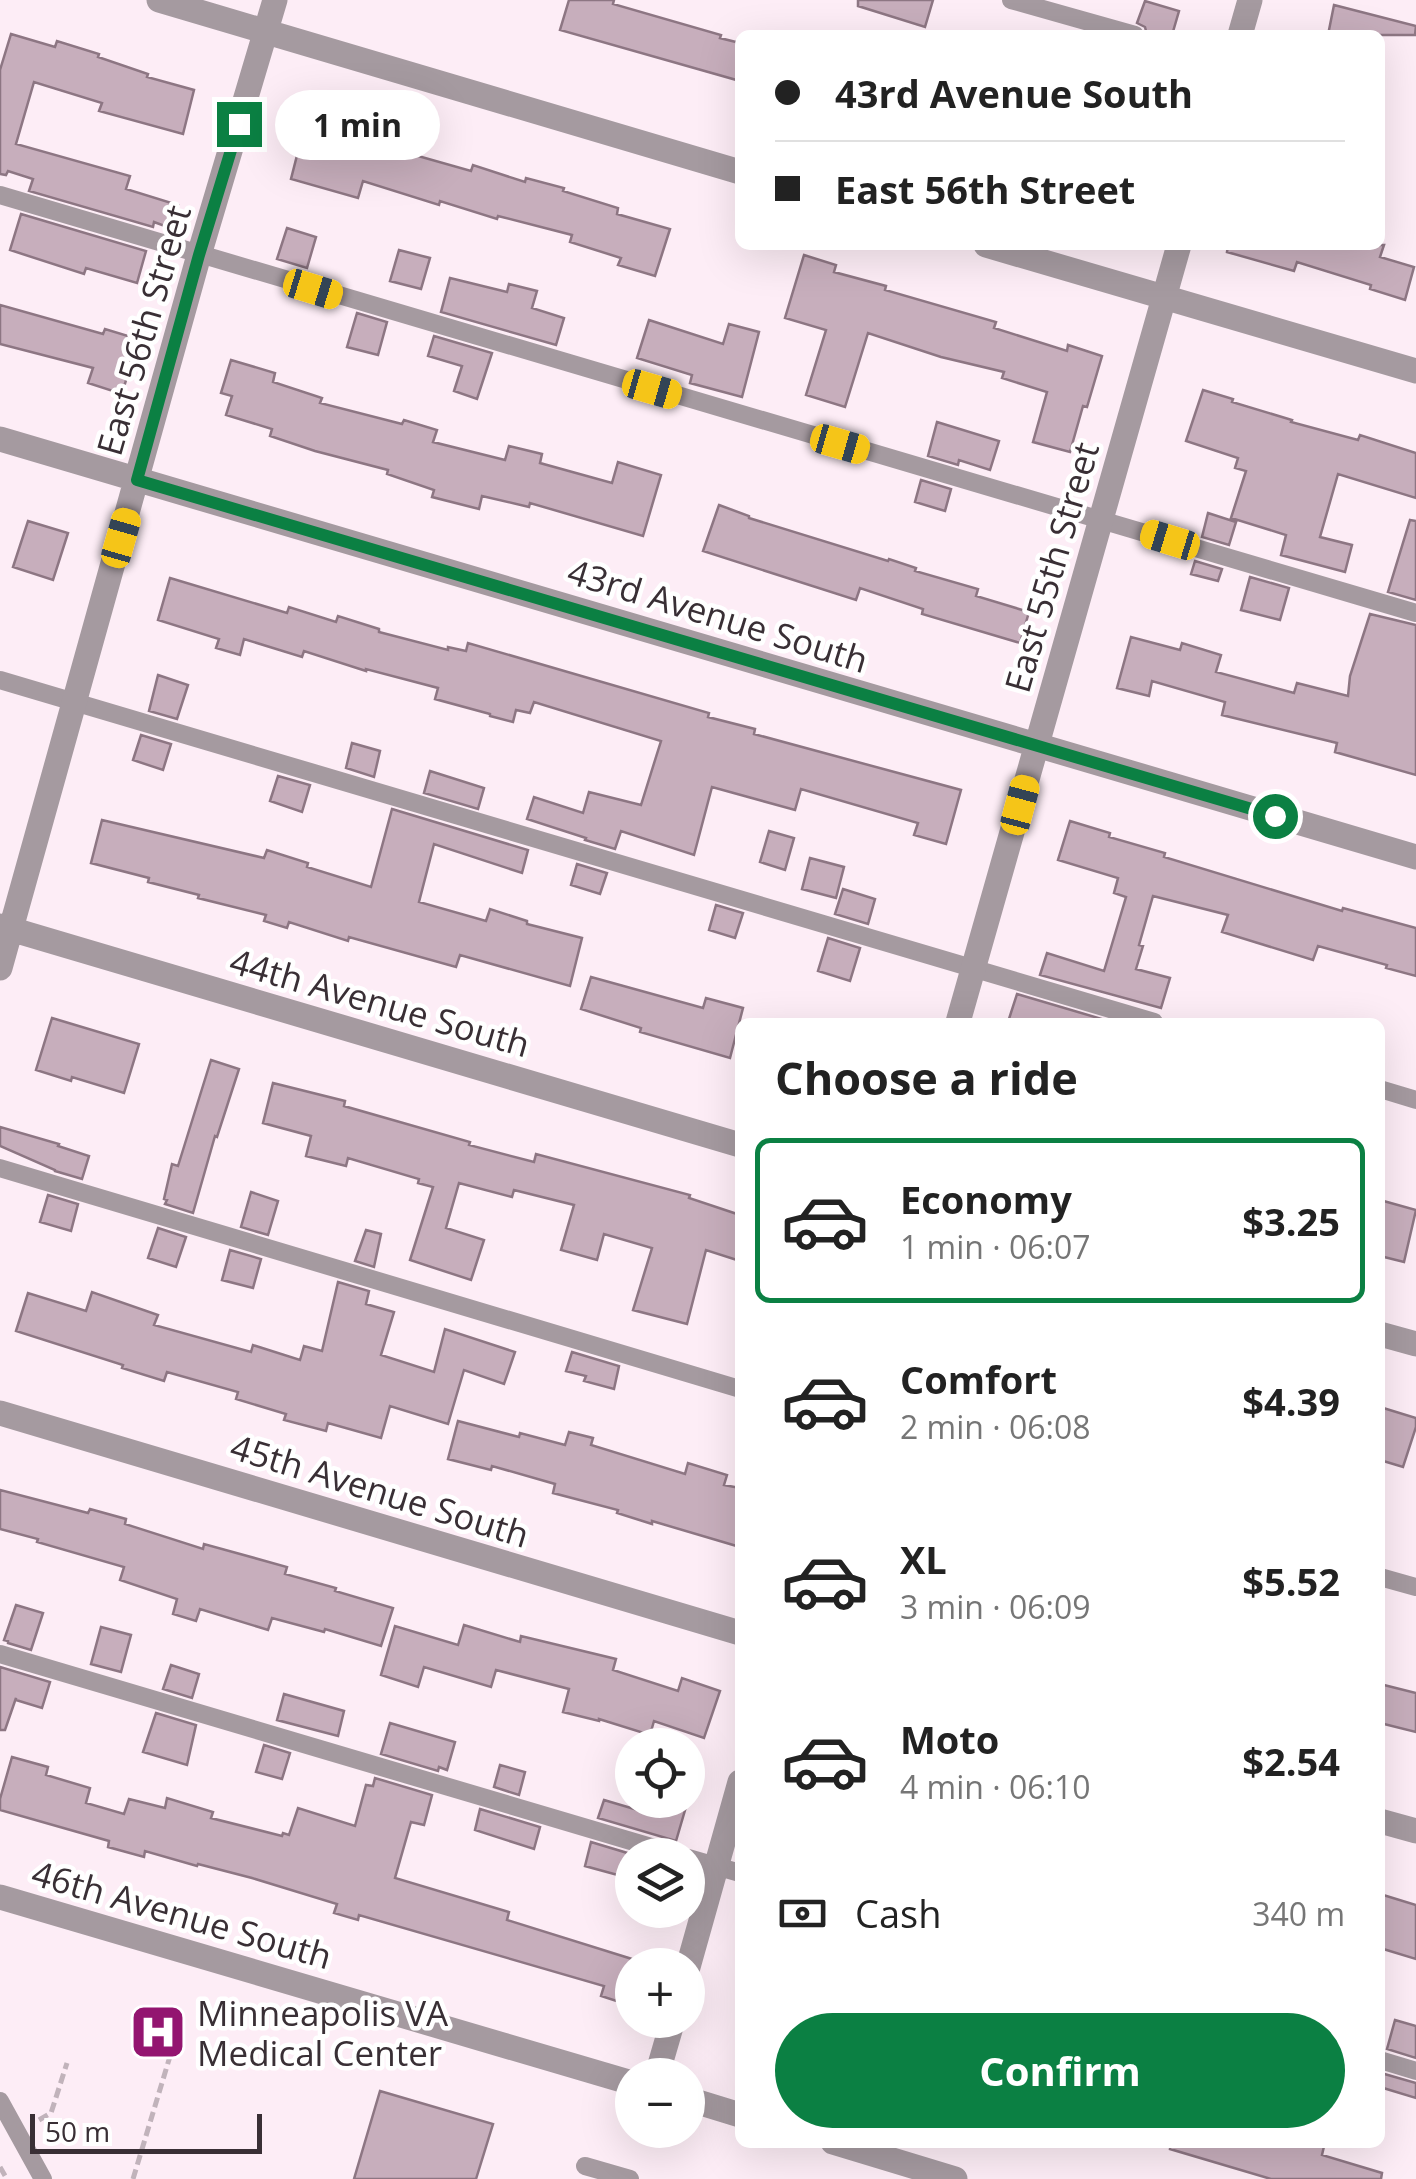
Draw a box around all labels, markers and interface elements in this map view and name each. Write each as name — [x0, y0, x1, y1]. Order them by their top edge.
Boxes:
text: 43rd Avenue South — [835, 67, 1193, 119]
callout: 1 min — [274, 89, 439, 159]
route end — [217, 102, 262, 147]
text: 1 min — [313, 103, 402, 146]
text: East 56th Street — [835, 163, 1135, 215]
street label: East 56th Street — [85, 200, 201, 460]
car — [280, 266, 346, 312]
car — [619, 366, 685, 412]
car — [807, 421, 873, 467]
street label: East 55th Street — [993, 437, 1109, 697]
car — [98, 505, 144, 571]
car — [1137, 517, 1203, 563]
street label: 43rd Avenue South — [562, 547, 874, 683]
car — [998, 772, 1042, 838]
route start — [1253, 794, 1298, 839]
street label: 44th Avenue South — [225, 937, 535, 1067]
text: Choose a ride — [775, 1047, 1078, 1108]
text: Economy — [900, 1173, 1072, 1225]
icon: car — [780, 1176, 870, 1266]
text: $3.25 — [1242, 1195, 1340, 1247]
text: 1 min · 06:07 — [900, 1225, 1091, 1268]
text: Comfort — [900, 1353, 1057, 1405]
icon: car — [780, 1356, 870, 1446]
text: $4.39 — [1242, 1375, 1340, 1427]
text: 2 min · 06:08 — [900, 1405, 1091, 1448]
street label: 45th Avenue South — [225, 1422, 535, 1558]
text: XL — [900, 1533, 947, 1585]
icon: car — [780, 1536, 870, 1626]
text: $5.52 — [1242, 1555, 1340, 1607]
text: 3 min · 06:09 — [900, 1585, 1091, 1628]
text: Moto — [900, 1713, 999, 1765]
icon: car — [780, 1716, 870, 1806]
map controls — [615, 1728, 705, 2148]
button: locate — [615, 1728, 705, 1818]
text: $2.54 — [1242, 1735, 1340, 1787]
text: 4 min · 06:10 — [900, 1765, 1091, 1808]
button: layers — [615, 1838, 705, 1928]
street label: 46th Avenue South — [27, 1849, 337, 1979]
icon: cash — [775, 1886, 830, 1941]
text: Cash — [855, 1887, 941, 1939]
text: 340 m — [1252, 1892, 1345, 1935]
button: + — [615, 1948, 705, 2038]
place label: Minneapolis VA Medical Center — [197, 1989, 449, 2076]
hospital icon: Minneapolis VA Medical Center — [128, 2002, 188, 2062]
button: Confirm — [775, 2013, 1345, 2128]
button: − — [615, 2058, 705, 2148]
scale bar — [30, 2109, 262, 2154]
text: 50 m — [45, 2112, 110, 2150]

